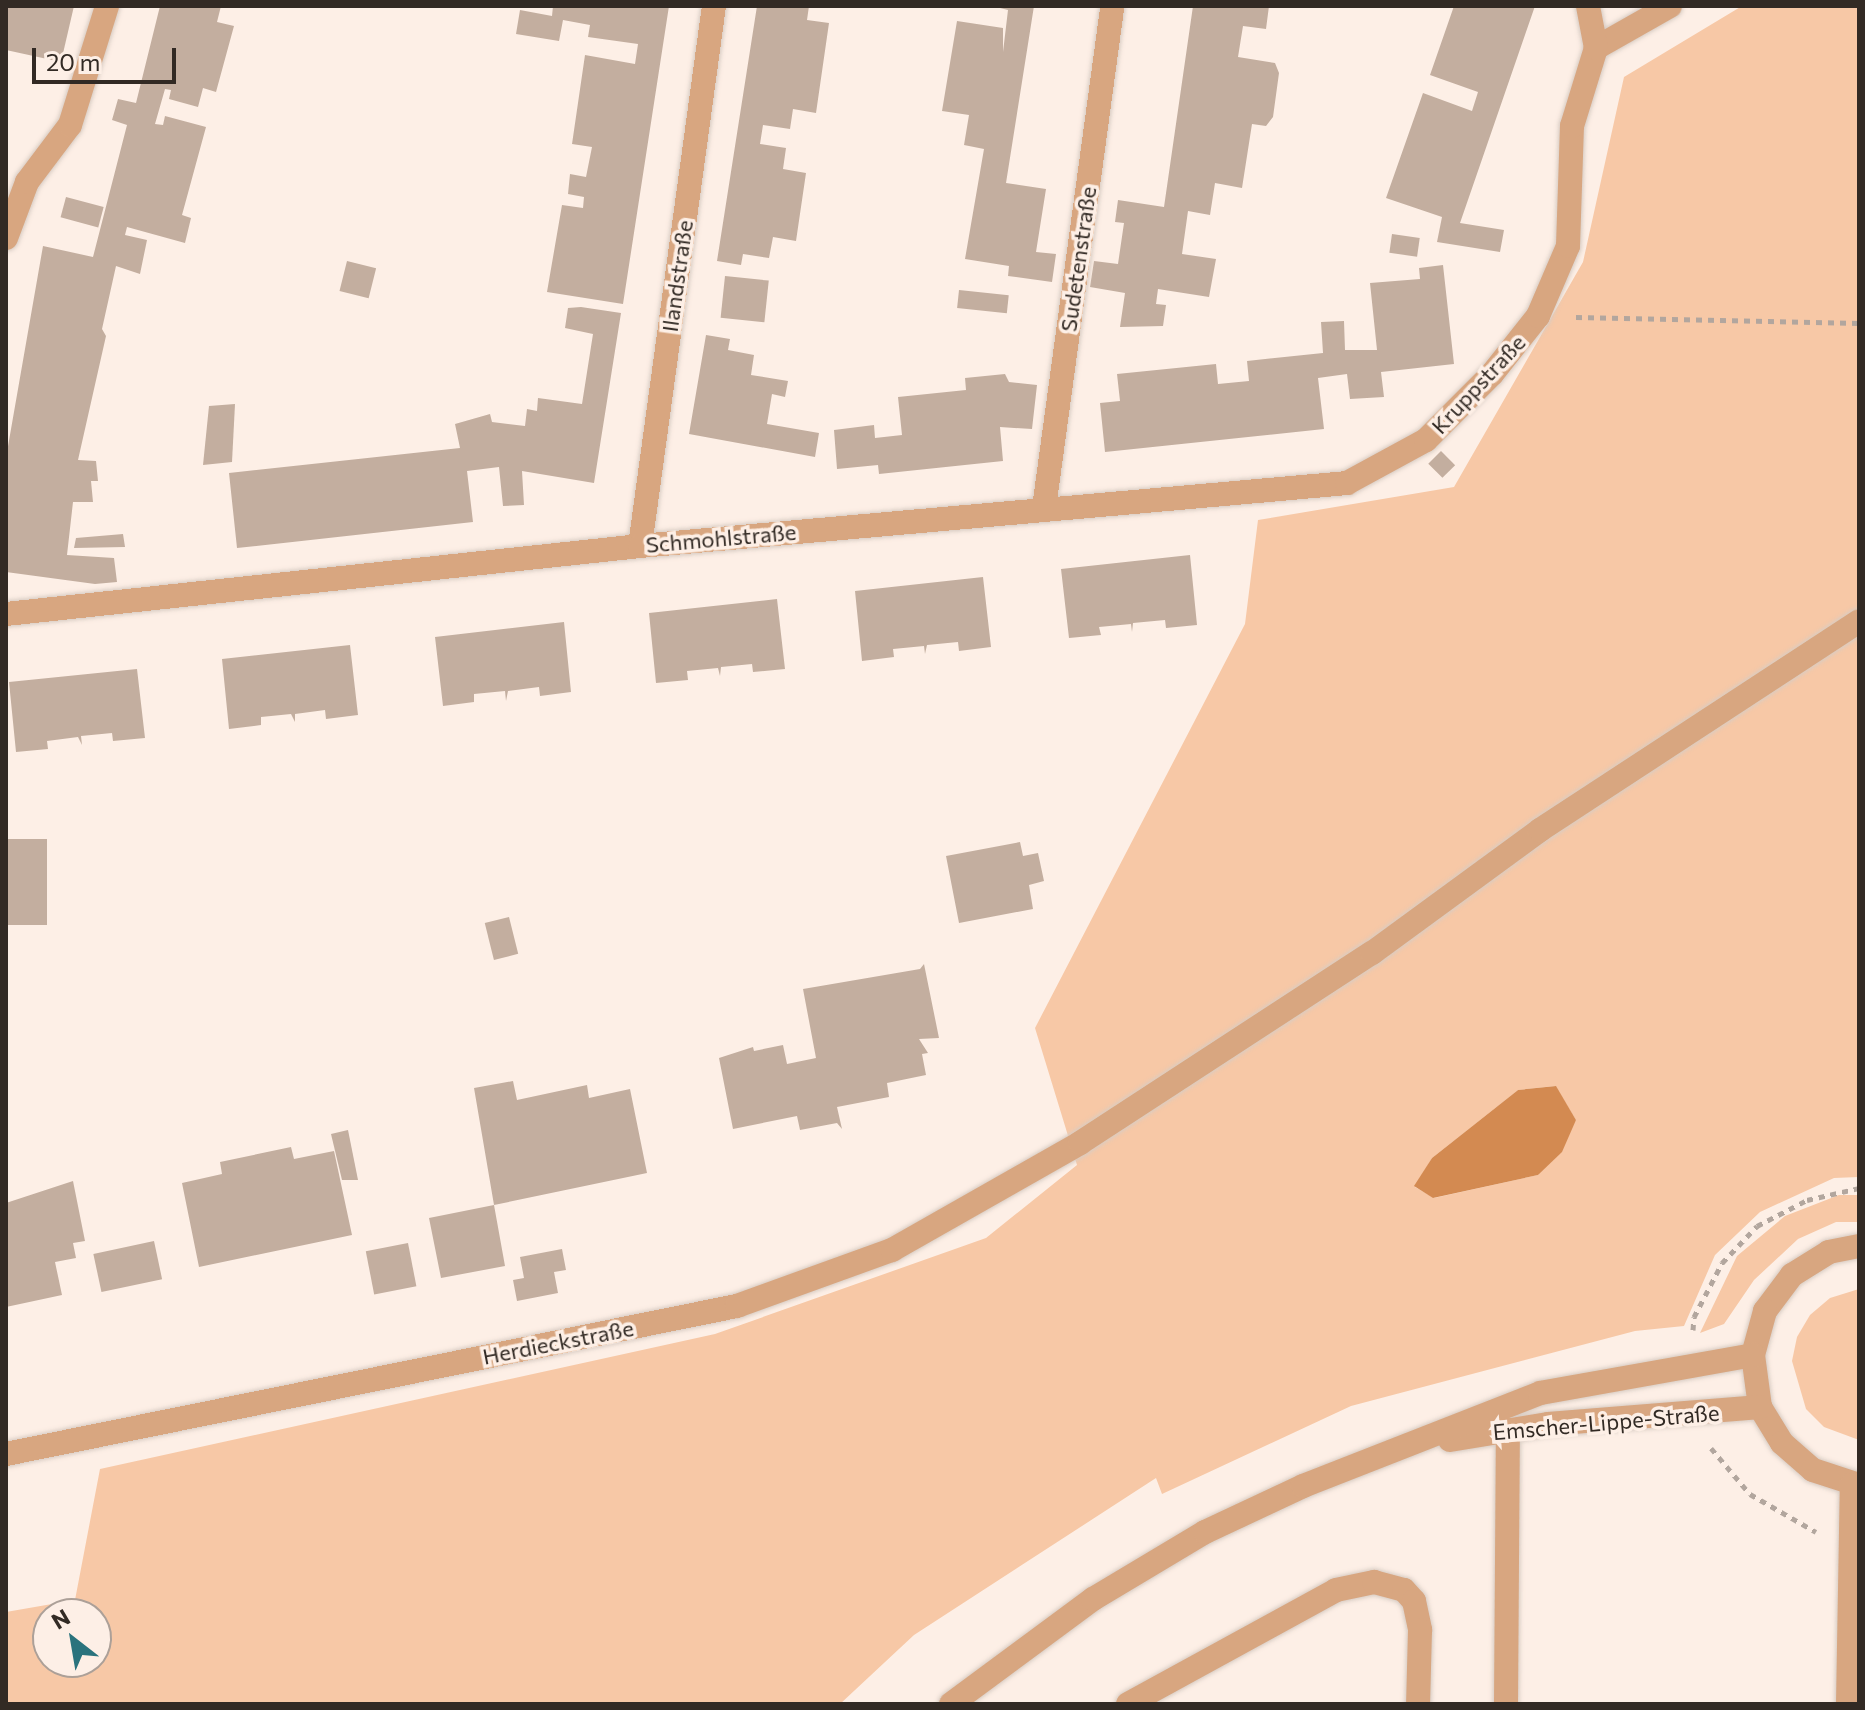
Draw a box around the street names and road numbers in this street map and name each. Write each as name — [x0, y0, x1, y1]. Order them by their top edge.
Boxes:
street label: Sudetenstraße — [1055, 185, 1101, 333]
street label: Ilandstraße — [656, 218, 698, 334]
street label: Kruppstraße — [1426, 329, 1530, 439]
street label: Schmohlstraße — [645, 518, 797, 558]
street label: Herdieckstraße — [480, 1314, 636, 1370]
street label: Emscher-Lippe-Straße — [1492, 1399, 1720, 1445]

